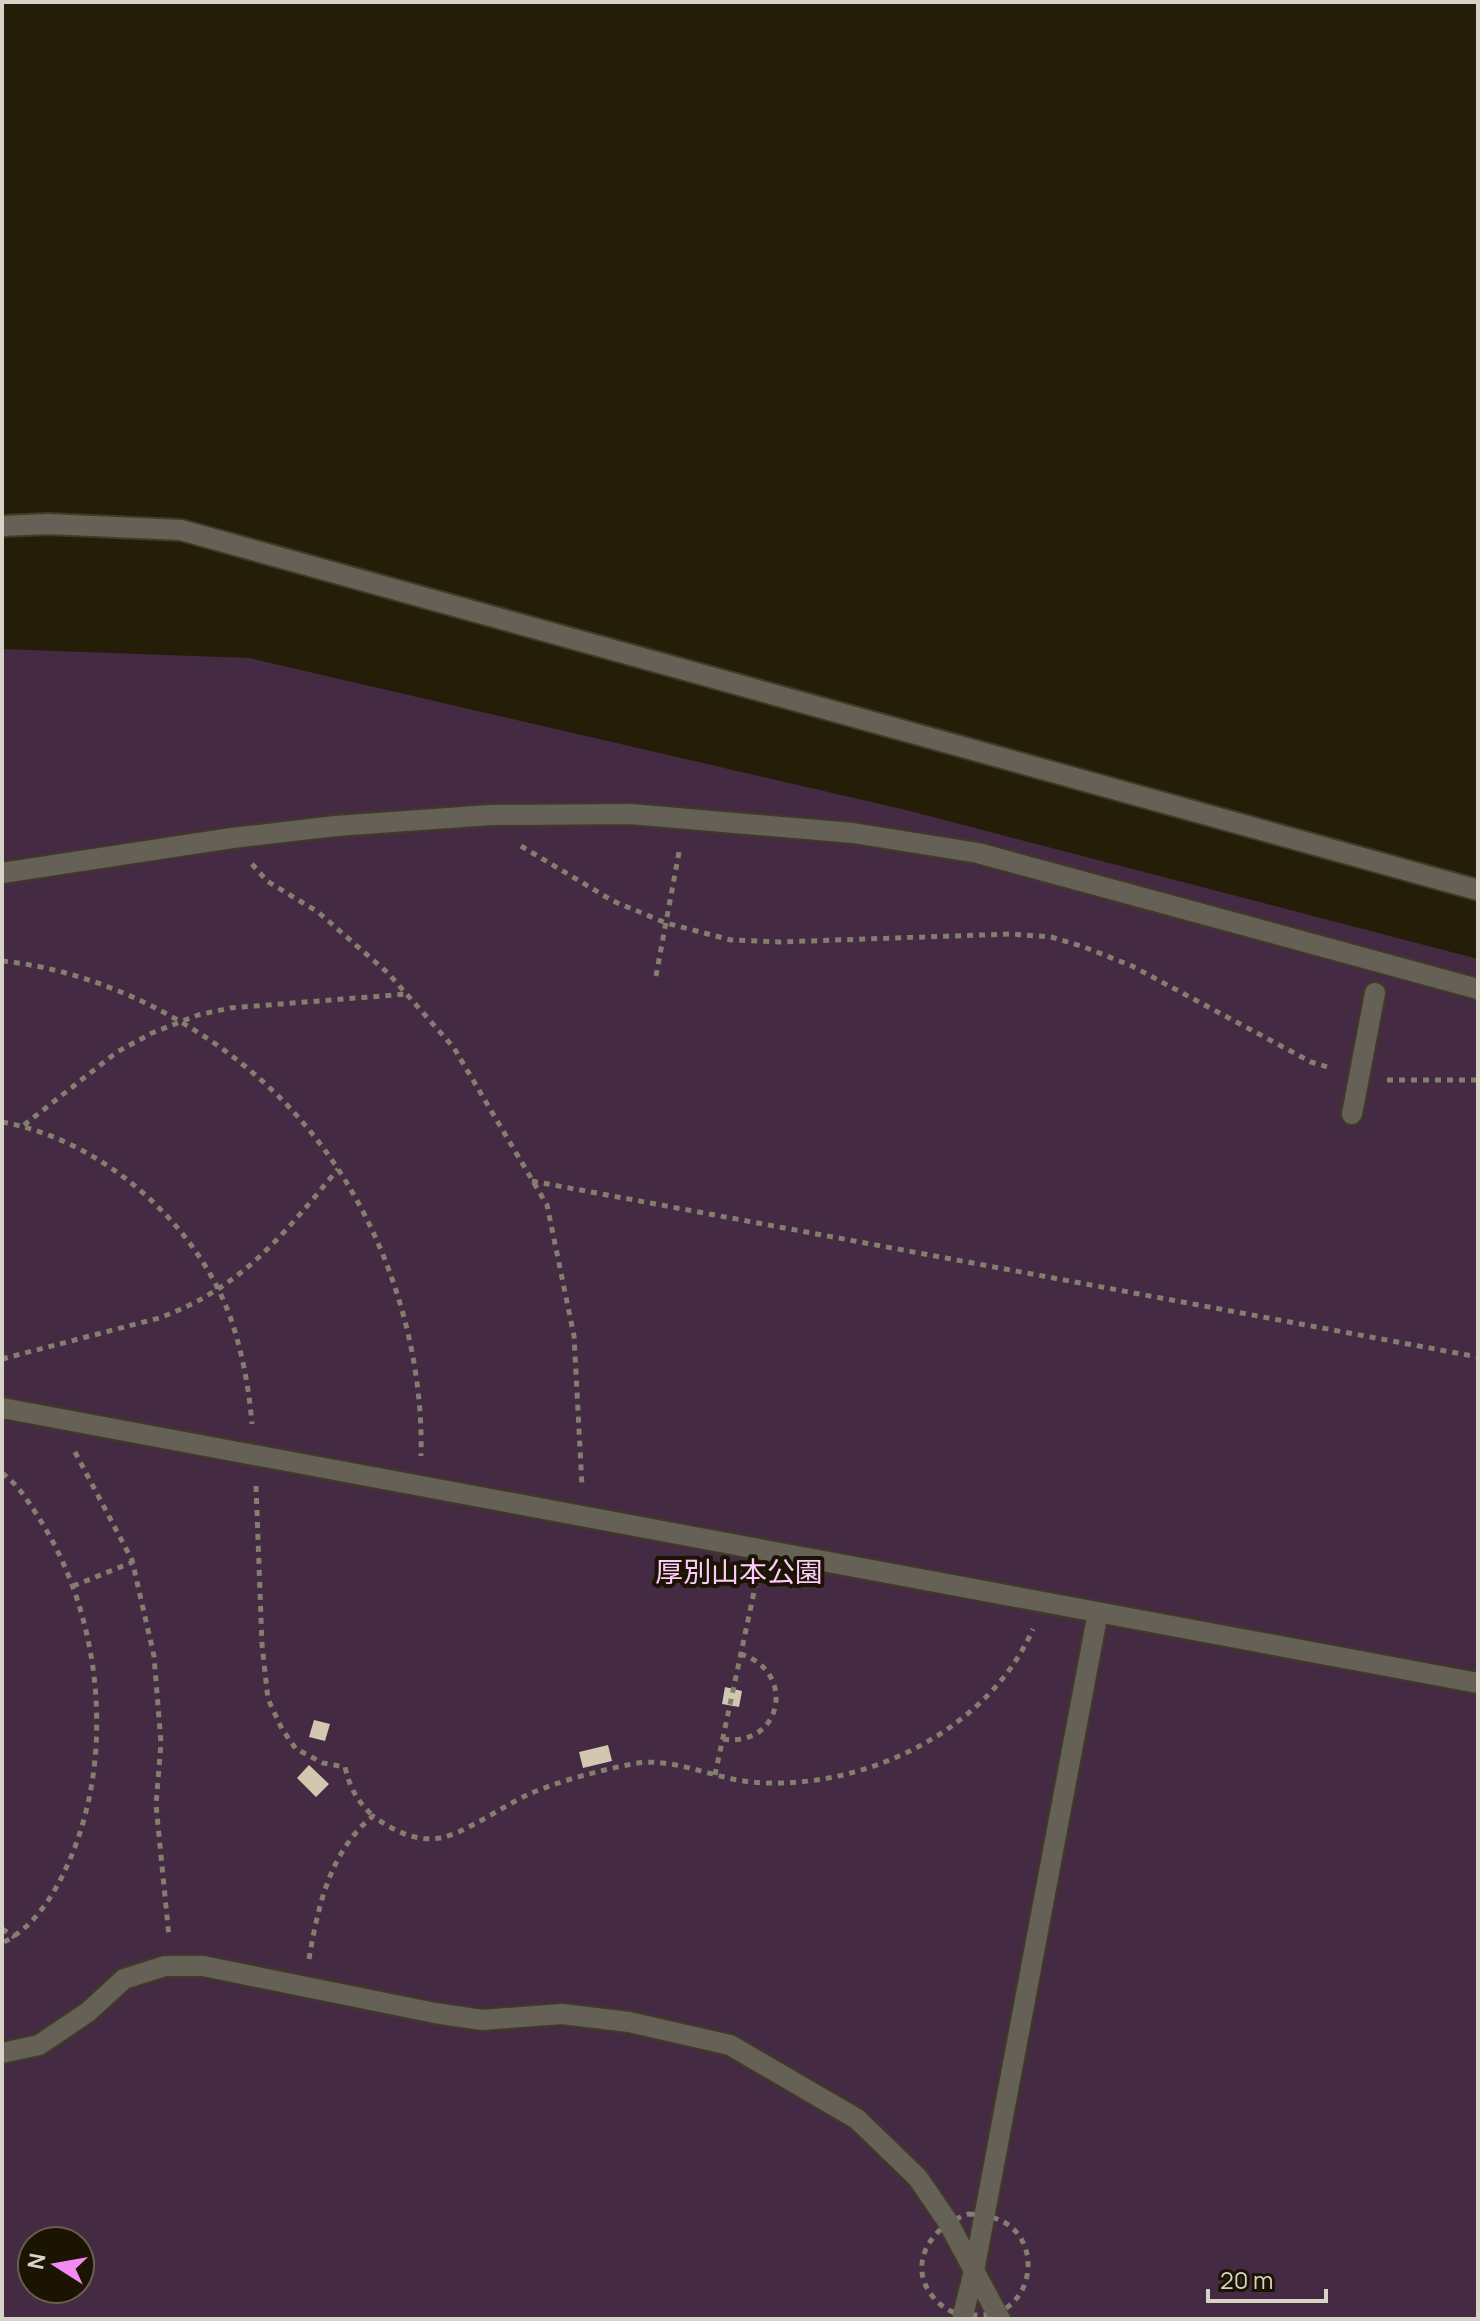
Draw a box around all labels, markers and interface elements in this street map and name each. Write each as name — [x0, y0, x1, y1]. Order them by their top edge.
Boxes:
park label: 厚別山本公園 — [655, 1552, 823, 1590]
north arrow — [16, 2225, 96, 2305]
text: N — [20, 2251, 53, 2272]
scale bar — [1208, 2253, 1326, 2303]
text: 20 m — [1220, 2263, 1273, 2296]

